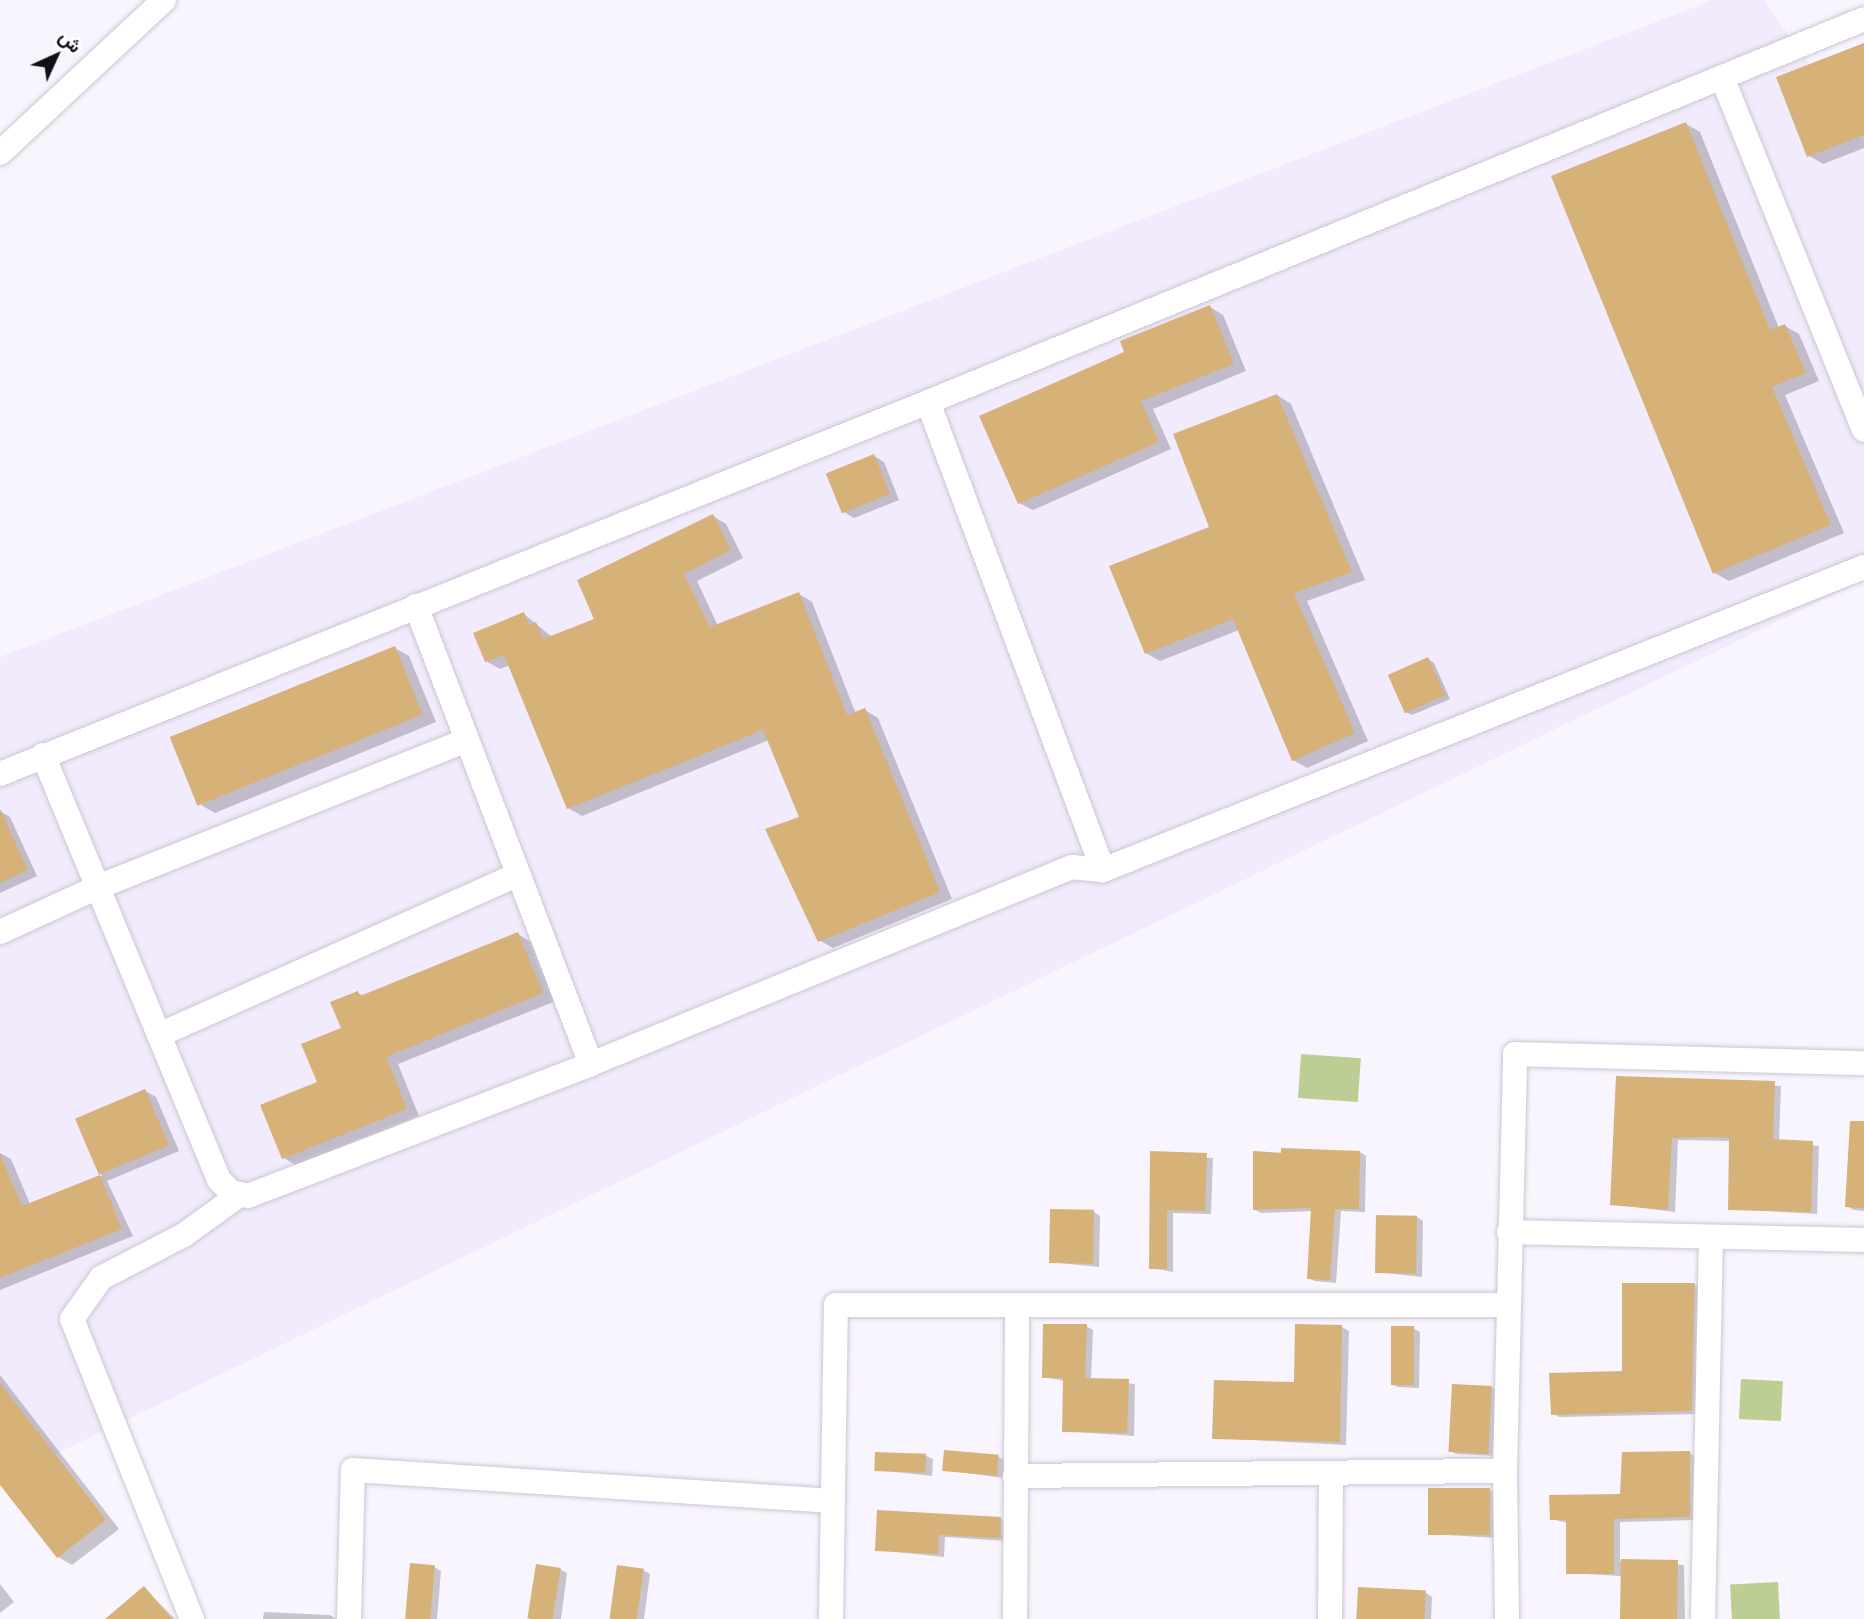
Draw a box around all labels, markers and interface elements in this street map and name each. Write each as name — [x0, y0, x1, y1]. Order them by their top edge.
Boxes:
north arrow — [21, 21, 91, 91]
text: ش — [54, 25, 87, 58]

